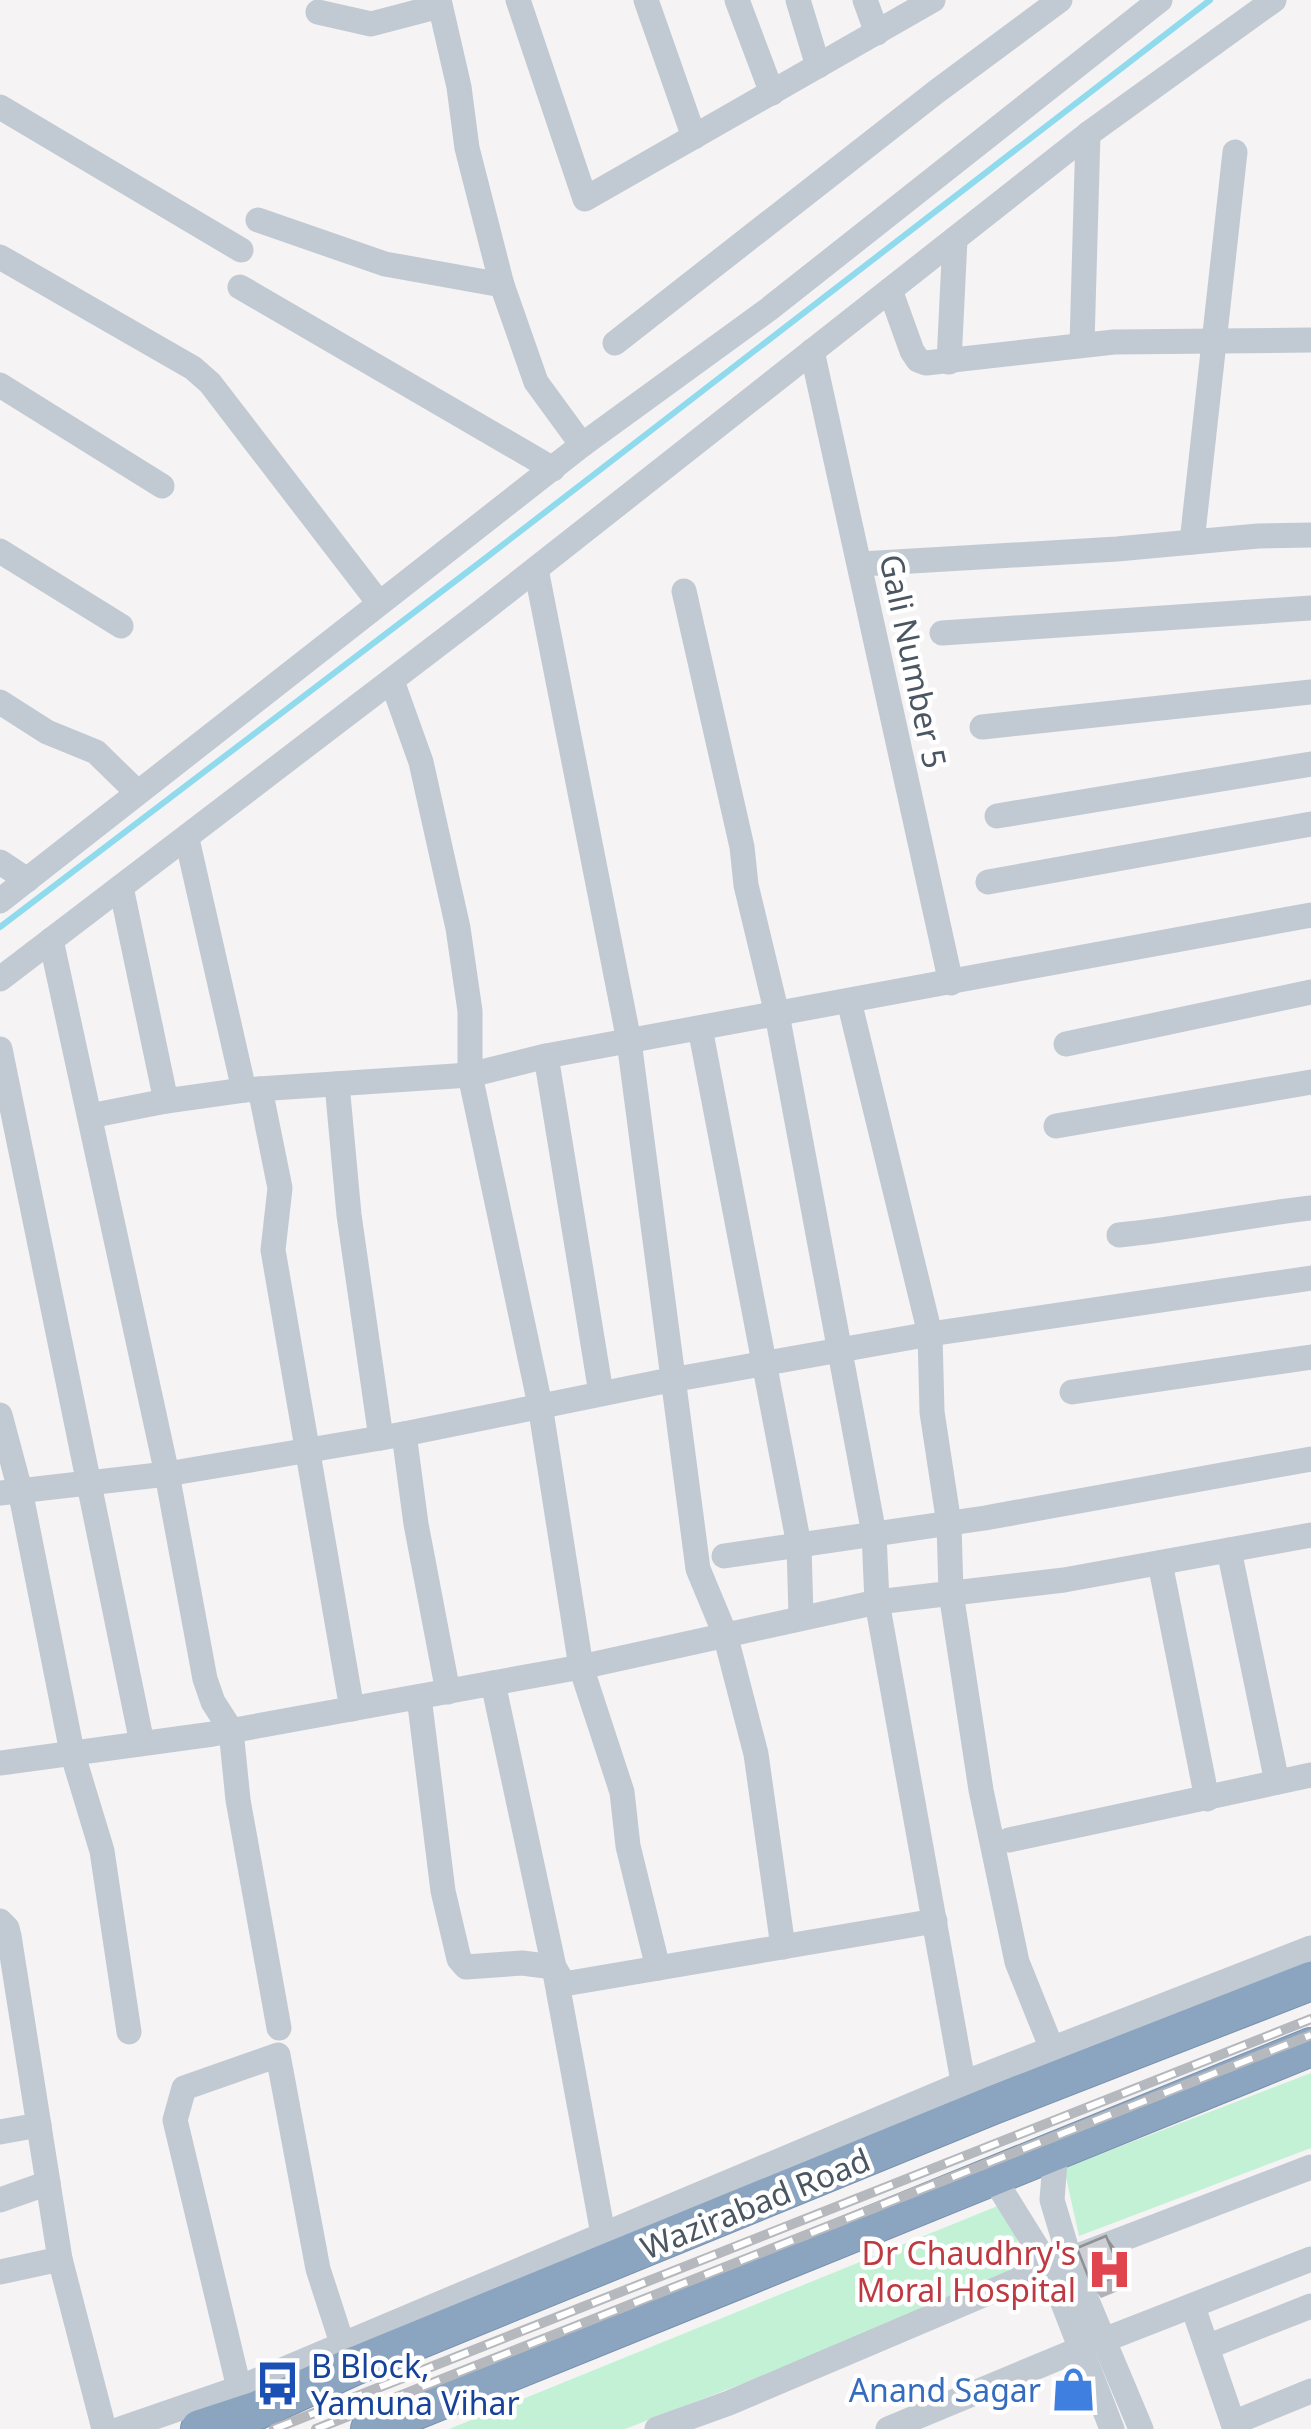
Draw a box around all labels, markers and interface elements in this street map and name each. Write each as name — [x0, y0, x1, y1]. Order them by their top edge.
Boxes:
street label: Gali Number 5 — [870, 550, 958, 772]
street label: Wazirabad Road — [634, 2137, 876, 2269]
place label: Dr Chaudhry's Moral Hospital — [856, 2231, 1076, 2311]
hospital icon: Dr Chaudhry's Moral Hospital — [1085, 2246, 1133, 2294]
place label: B Block, Yamuna Vihar — [311, 2344, 520, 2424]
bus stop icon: B Block, Yamuna Vihar — [254, 2359, 302, 2407]
shop icon: Anand Sagar — [1050, 2365, 1098, 2413]
place label: Anand Sagar — [849, 2368, 1041, 2411]

